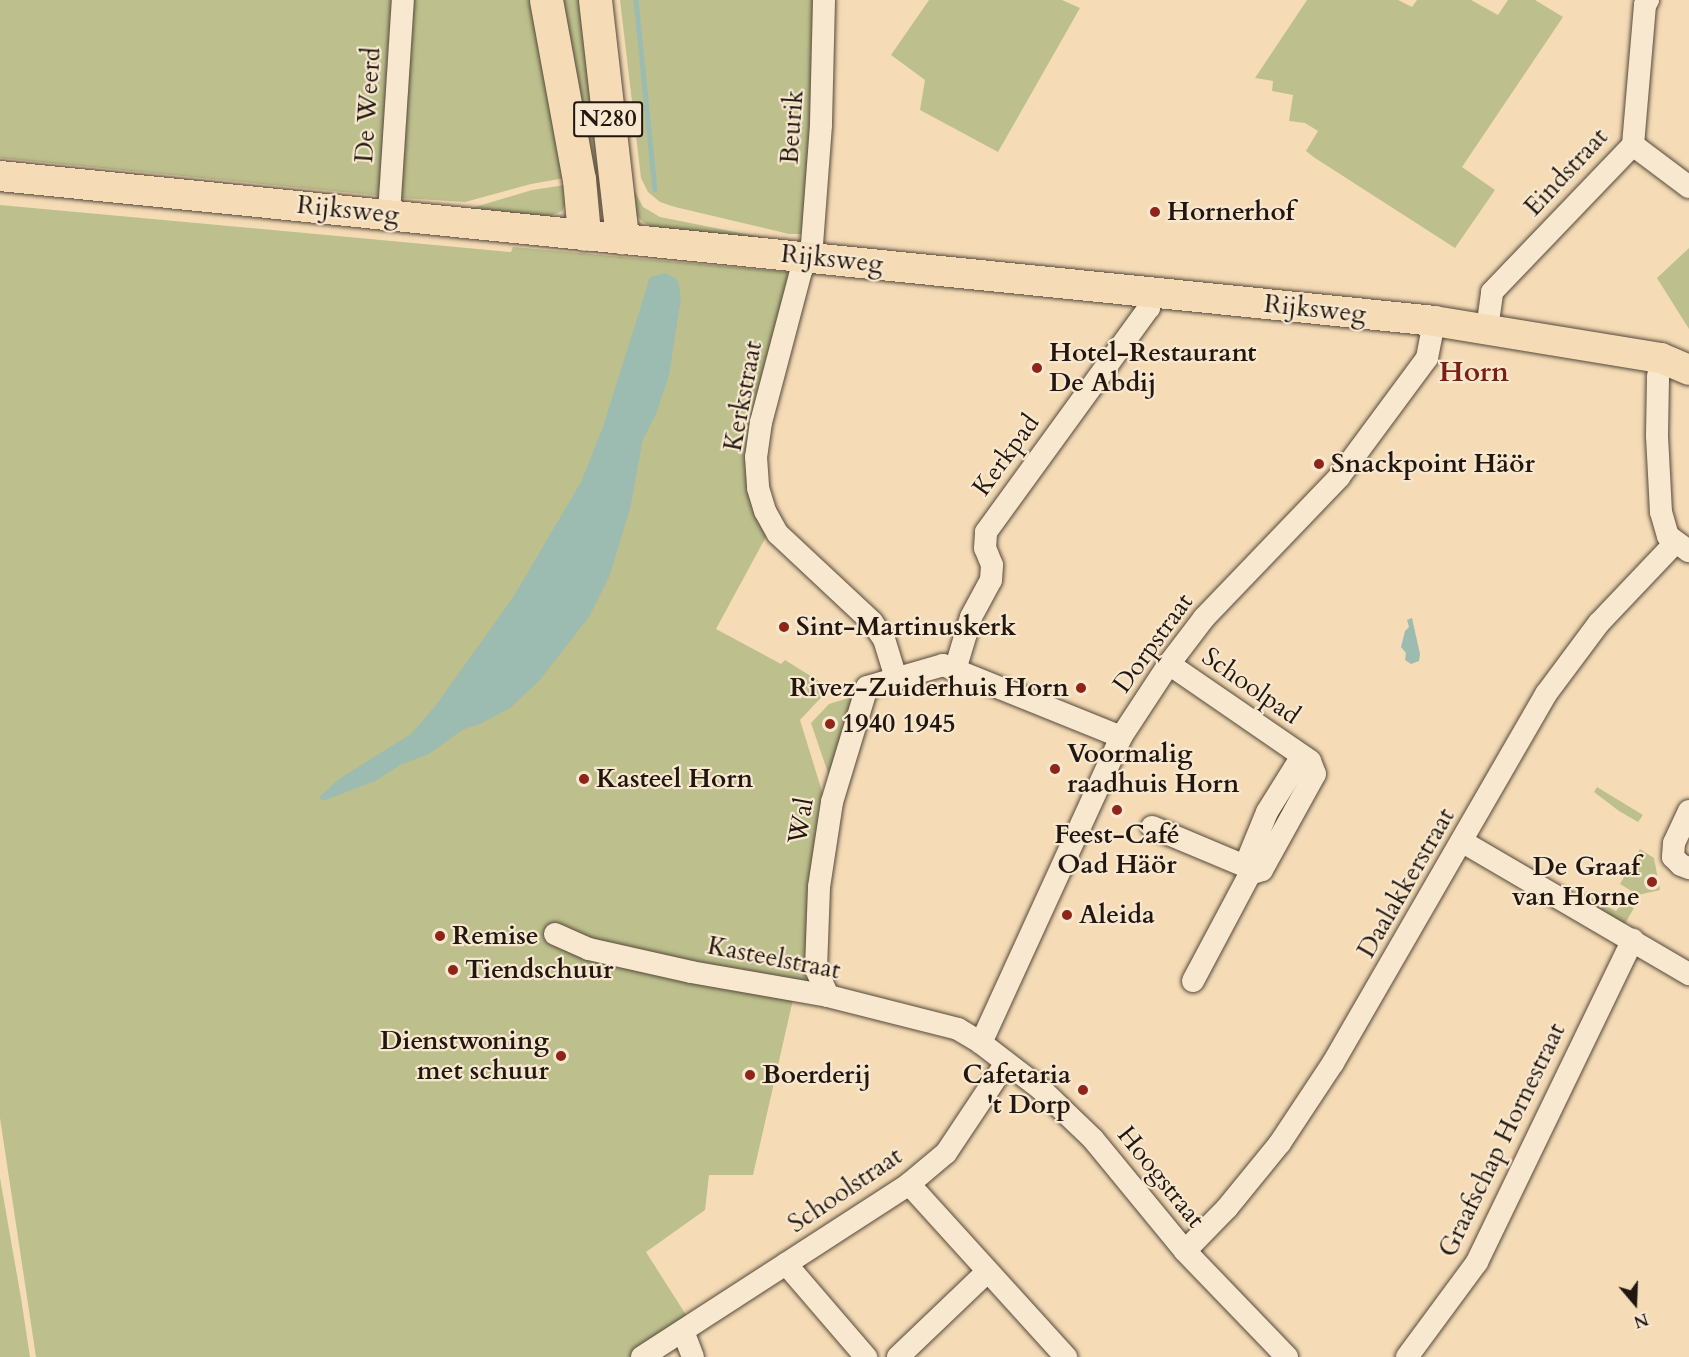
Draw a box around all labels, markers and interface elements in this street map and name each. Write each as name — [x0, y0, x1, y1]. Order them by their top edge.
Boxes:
street label: De Weerd — [348, 46, 388, 164]
street label: Beurik — [774, 89, 810, 165]
road number: N280 — [572, 98, 644, 140]
street label: Eindstraat — [1517, 121, 1615, 223]
street label: Rijksweg — [295, 189, 401, 231]
place label: Hornerhof — [1167, 196, 1294, 228]
marker: Hornerhof — [1148, 205, 1162, 219]
street label: Rijksweg — [779, 238, 885, 280]
street label: Rijksweg — [1262, 288, 1368, 330]
place label: Hotel-Restaurant De Abdij — [1049, 337, 1256, 398]
street label: Kerkstraat — [717, 338, 769, 454]
district label: Horn — [1439, 355, 1509, 389]
marker: Hotel-Restaurant De Abdij — [1030, 361, 1044, 375]
street label: Kerkpad — [966, 408, 1046, 502]
place label: Snackpoint Häör — [1331, 448, 1535, 480]
marker: Snackpoint Häör — [1312, 457, 1326, 471]
street label: Dorpstraat — [1106, 587, 1200, 699]
place label: Sint-Martinuskerk — [796, 611, 1016, 643]
marker: Sint-Martinuskerk — [777, 620, 791, 634]
street label: Schoolpad — [1196, 641, 1306, 731]
place label: Rivez-Zuiderhuis Horn — [789, 672, 1069, 704]
marker: Rivez-Zuiderhuis Horn — [1074, 681, 1088, 695]
place label: 1940 1945 — [842, 708, 956, 740]
marker: 1940 1945 — [823, 717, 837, 731]
place label: Voormalig raadhuis Horn — [1067, 738, 1239, 800]
marker: Voormalig raadhuis Horn — [1048, 762, 1062, 776]
place label: Kasteel Horn — [596, 763, 753, 795]
marker: Kasteel Horn — [577, 772, 591, 786]
street label: Wal — [782, 795, 820, 847]
marker: Feest-Café Oad Häör — [1110, 803, 1124, 817]
street label: Daalakkerstraat — [1351, 803, 1461, 963]
place label: Feest-Café Oad Häör — [1054, 819, 1180, 880]
place label: De Graaf van Horne — [1512, 851, 1640, 912]
marker: De Graaf van Horne — [1645, 875, 1659, 889]
place label: Aleida — [1079, 899, 1155, 931]
marker: Aleida — [1060, 908, 1074, 922]
place label: Remise — [452, 920, 539, 952]
marker: Remise — [433, 929, 447, 943]
street label: Kasteelstraat — [705, 930, 843, 986]
place label: Tiendschuur — [465, 954, 614, 986]
marker: Tiendschuur — [446, 963, 460, 977]
street label: Graafschap Hornestraat — [1432, 1018, 1572, 1262]
place label: Dienstwoning met schuur — [380, 1025, 549, 1086]
marker: Dienstwoning met schuur — [554, 1049, 568, 1063]
place label: Boerderij — [762, 1059, 871, 1091]
place label: Cafetaria 't Dorp — [962, 1059, 1071, 1120]
marker: Boerderij — [743, 1068, 757, 1082]
marker: Cafetaria 't Dorp — [1076, 1083, 1090, 1097]
street label: Hoogstraat — [1111, 1120, 1211, 1234]
street label: Schoolstraat — [782, 1140, 908, 1240]
north arrow — [1605, 1273, 1665, 1333]
text: N — [1631, 1307, 1651, 1333]

